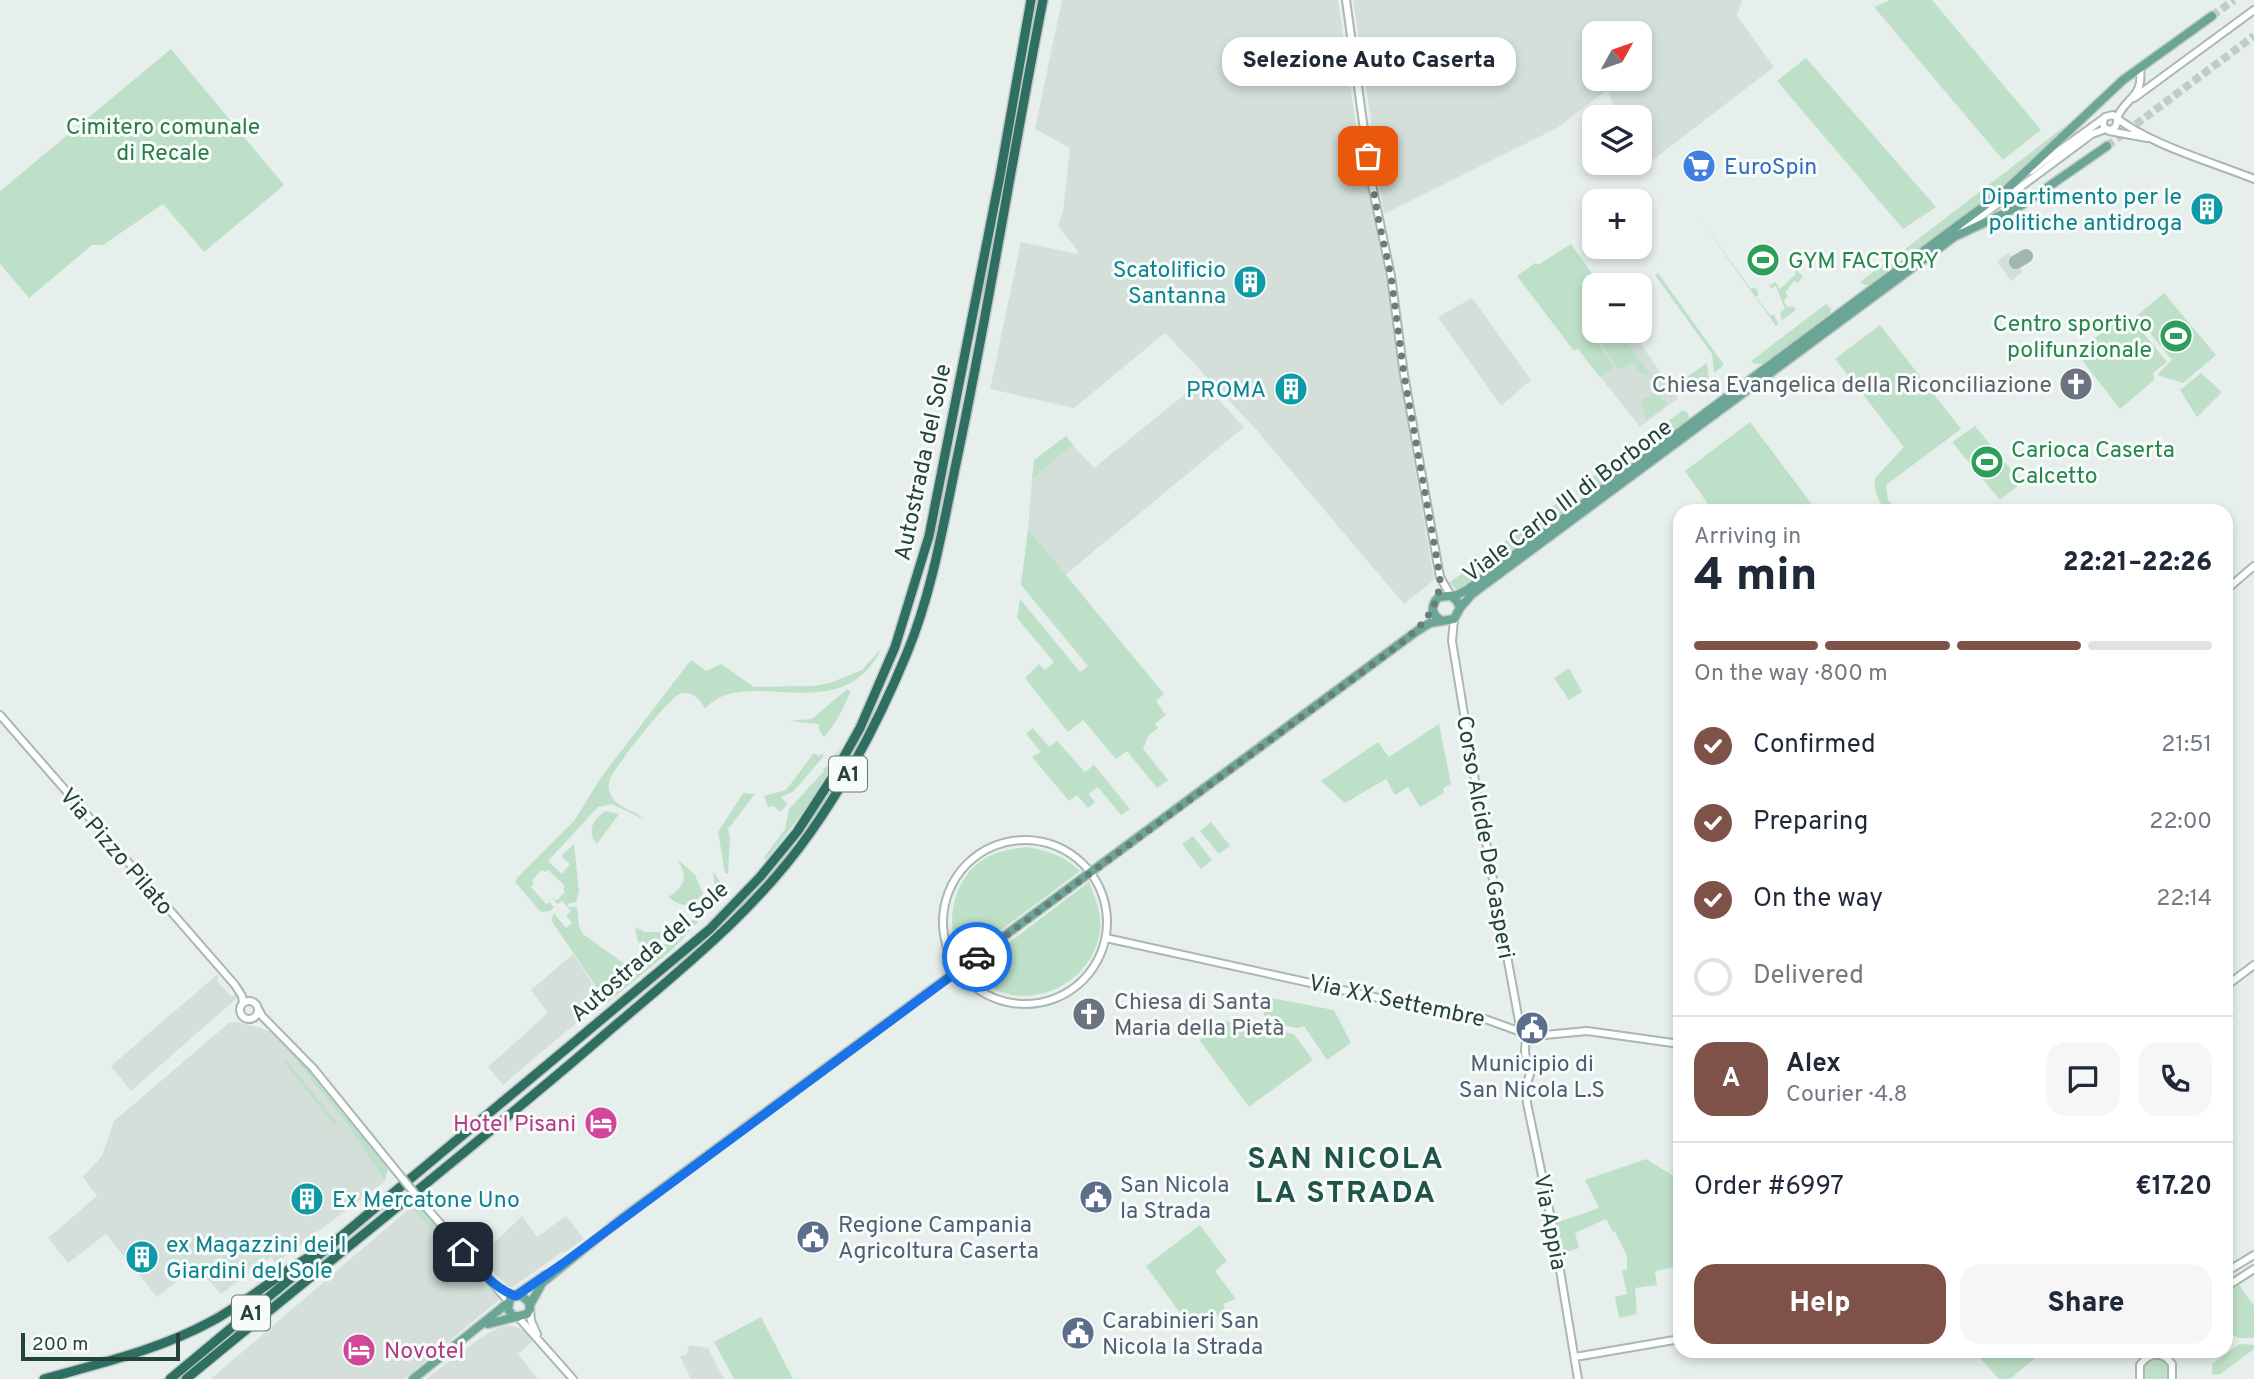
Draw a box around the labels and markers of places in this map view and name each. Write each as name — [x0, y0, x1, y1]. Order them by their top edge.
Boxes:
callout: Selezione Auto Caserta — [1221, 37, 1515, 86]
pin — [1338, 126, 1398, 186]
supermarket icon: EuroSpin — [1680, 147, 1718, 185]
place label: EuroSpin — [1724, 154, 1817, 183]
place label: Dipartimento per le politiche antidroga — [1981, 184, 2182, 239]
building icon: Dipartimento per le politiche antidroga — [2188, 190, 2226, 228]
sports icon: GYM FACTORY — [1744, 241, 1782, 279]
place label: GYM FACTORY — [1788, 248, 1939, 277]
place label: Scatolificio Santanna — [1113, 257, 1226, 312]
building icon: Scatolificio Santanna — [1231, 263, 1269, 301]
place label: Centro sportivo polifunzionale — [1993, 311, 2152, 366]
sports icon: Centro sportivo polifunzionale — [2157, 317, 2195, 355]
church icon: Chiesa Evangelica della Riconciliazione — [2057, 365, 2095, 403]
building icon: PROMA — [1272, 370, 1310, 408]
place label: Chiesa Evangelica della Riconciliazione — [1652, 372, 2052, 401]
place label: PROMA — [1186, 377, 1266, 406]
place label: Carioca Caserta Calcetto — [2011, 437, 2175, 492]
sports icon: Carioca Caserta Calcetto — [1968, 443, 2006, 481]
place label: Chiesa di Santa Maria della Pietà — [1114, 989, 1284, 1044]
church icon: Chiesa di Santa Maria della Pietà — [1070, 995, 1108, 1033]
public building icon: Municipio di San Nicola L.S — [1513, 1009, 1551, 1047]
place label: Municipio di San Nicola L.S — [1459, 1051, 1605, 1106]
hotel icon: Hotel Pisani — [582, 1104, 620, 1142]
place label: Hotel Pisani — [453, 1111, 576, 1140]
place label: San Nicola la Strada — [1120, 1172, 1229, 1227]
public building icon: San Nicola la Strada — [1077, 1178, 1115, 1216]
building icon: Ex Mercatone Uno — [288, 1180, 326, 1218]
place label: Ex Mercatone Uno — [332, 1187, 520, 1216]
place label: Regione Campania Agricoltura Caserta — [838, 1212, 1039, 1267]
public building icon: Regione Campania Agricoltura Caserta — [794, 1218, 832, 1256]
pin — [433, 1222, 493, 1282]
place label: ex Magazzini dei I Giardini del Sole — [166, 1232, 347, 1287]
building icon: ex Magazzini dei I Giardini del Sole — [123, 1238, 161, 1276]
place label: Carabinieri San Nicola la Strada — [1102, 1308, 1263, 1363]
public building icon: Carabinieri San Nicola la Strada — [1059, 1314, 1097, 1352]
hotel icon: Novotel — [340, 1331, 378, 1369]
place label: Novotel — [384, 1338, 464, 1367]

